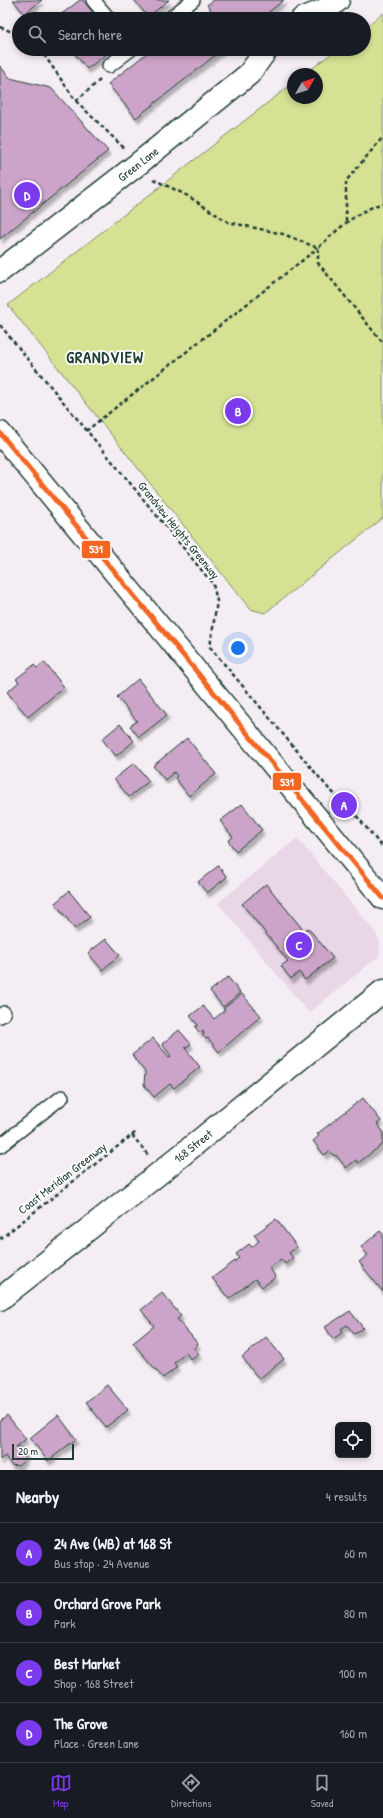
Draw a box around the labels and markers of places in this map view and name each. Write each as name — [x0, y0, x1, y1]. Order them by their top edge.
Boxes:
pin: D — [14, 180, 40, 210]
pin: B — [225, 396, 251, 426]
pin: A — [331, 790, 357, 820]
pin: C — [286, 930, 312, 960]

